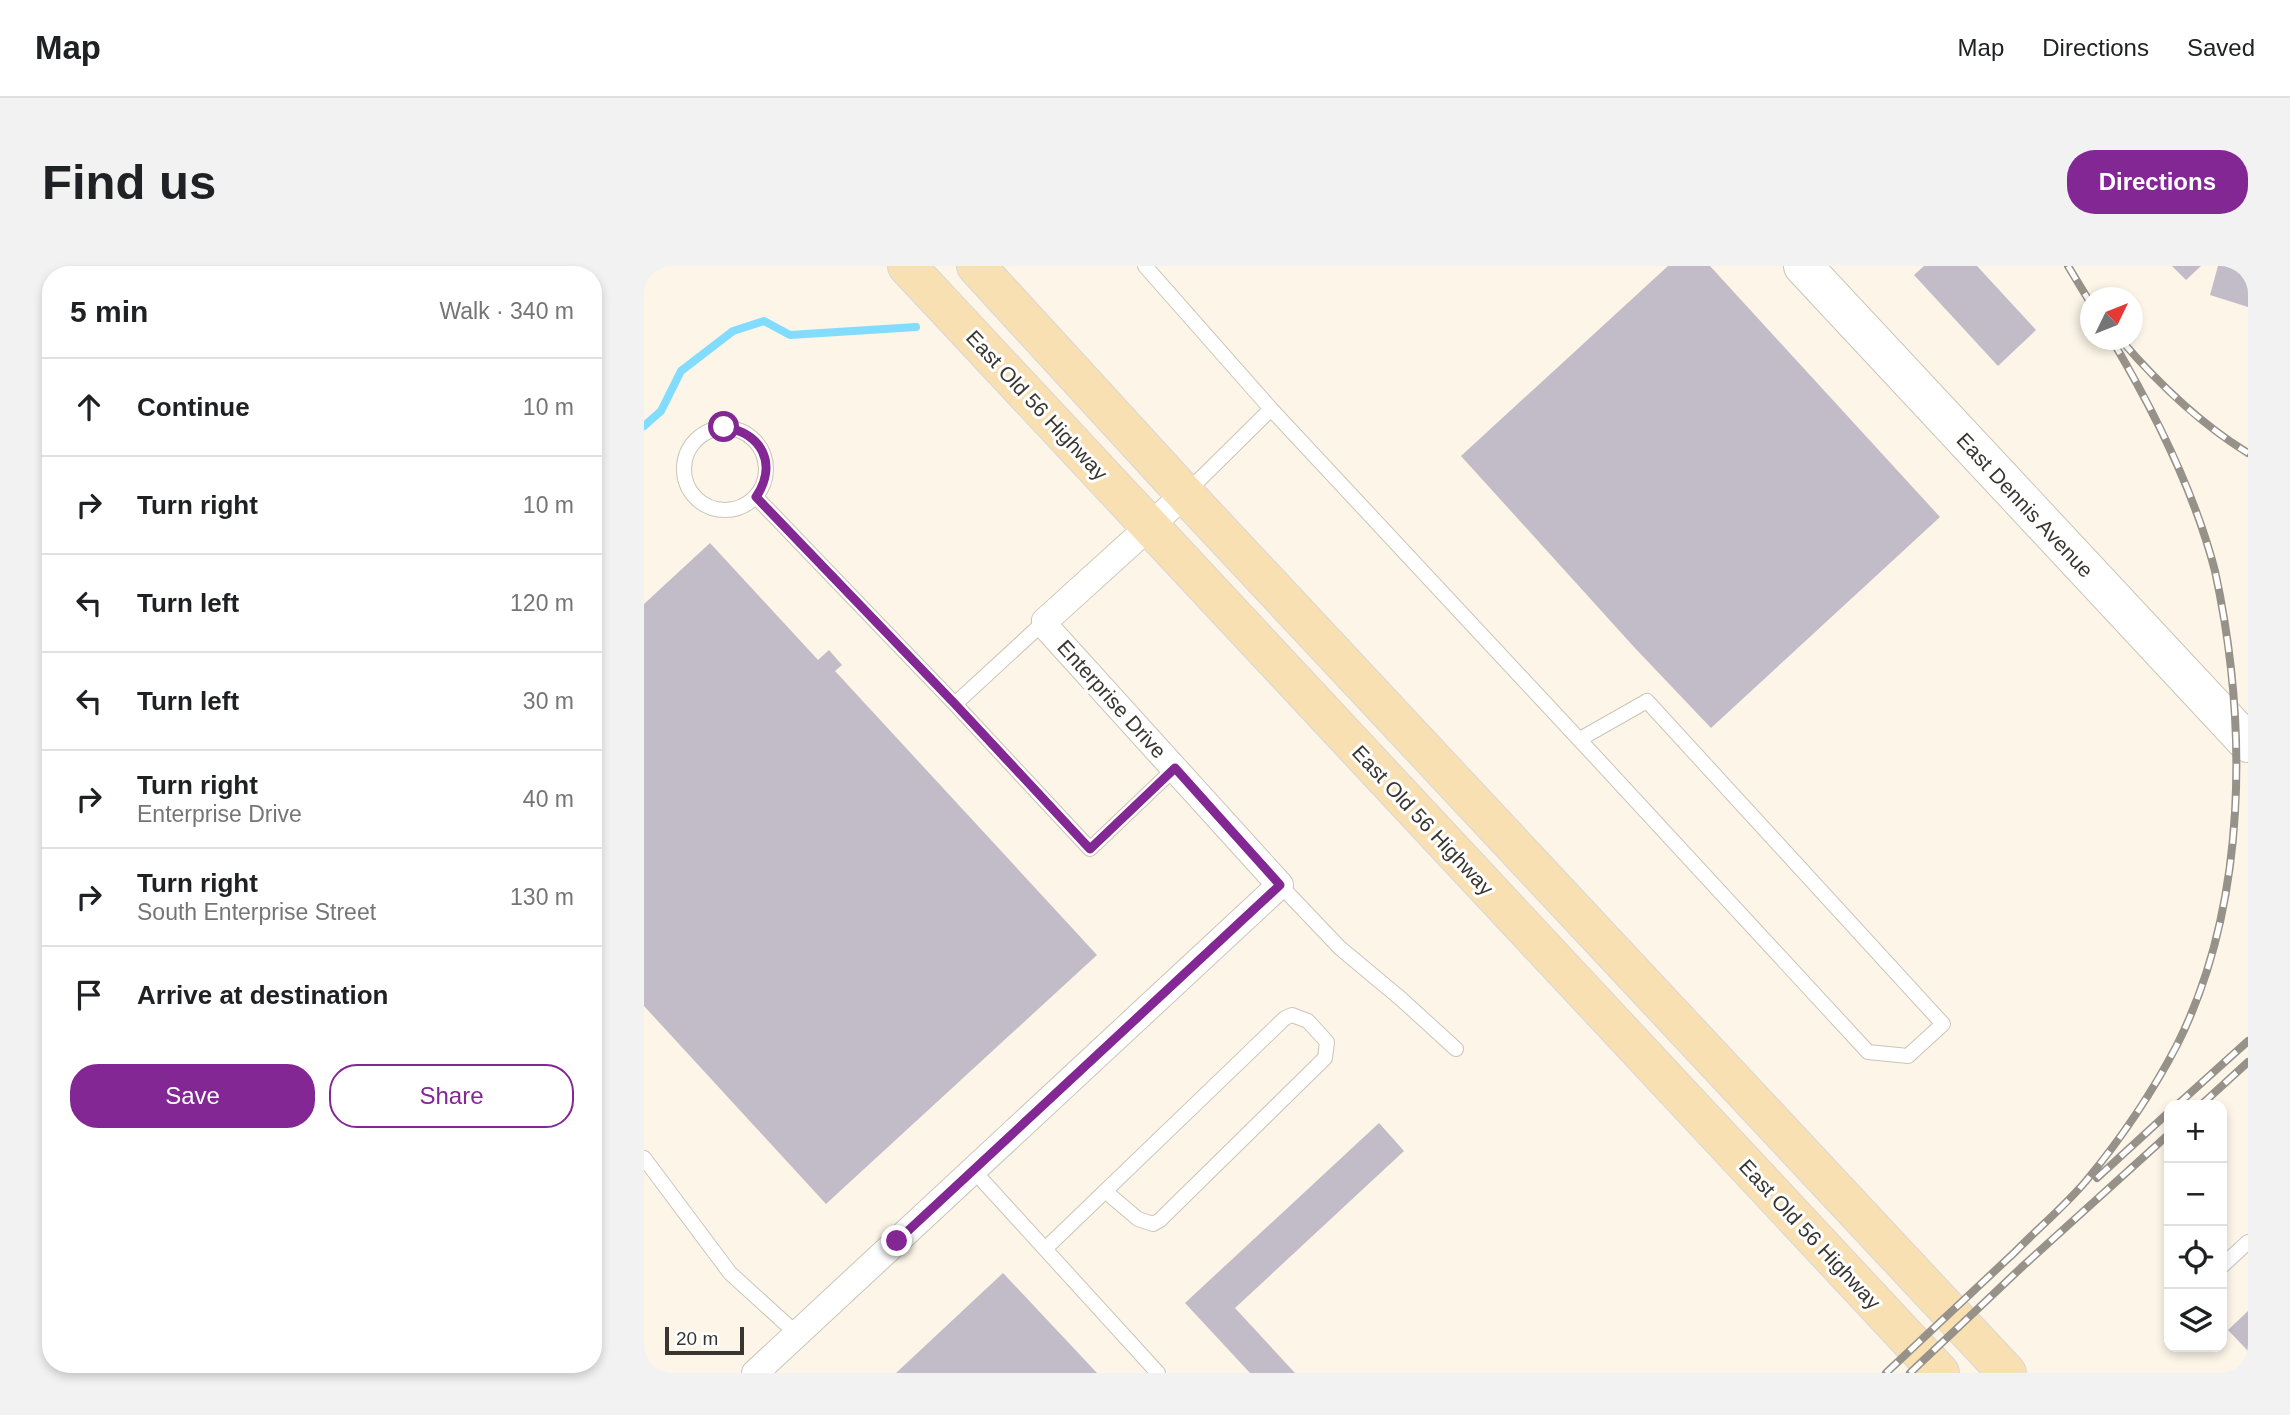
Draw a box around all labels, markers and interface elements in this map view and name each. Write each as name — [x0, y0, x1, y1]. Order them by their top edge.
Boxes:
text: Map — [35, 29, 101, 66]
text: Map — [1958, 34, 2004, 61]
text: Directions — [2042, 34, 2149, 61]
text: Saved — [2187, 34, 2255, 61]
button: Directions — [2067, 150, 2248, 214]
text: Find us — [42, 155, 216, 209]
north arrow — [2080, 287, 2143, 350]
text: 5 min — [70, 295, 148, 328]
text: Walk · 340 m — [439, 298, 574, 324]
street label: East Old 56 Highway — [962, 325, 1113, 485]
icon: ahead — [70, 388, 108, 426]
text: Continue — [137, 392, 250, 422]
text: 10 m — [523, 394, 574, 420]
route start — [708, 411, 739, 442]
street label: East Dennis Avenue — [1952, 428, 2098, 582]
icon: right — [70, 486, 108, 524]
text: Turn right — [137, 490, 258, 520]
text: 10 m — [523, 492, 574, 518]
icon: left — [70, 584, 108, 622]
text: Turn left — [137, 588, 239, 618]
text: 120 m — [510, 590, 574, 616]
street label: Enterprise Drive — [1053, 635, 1171, 763]
icon: left — [70, 682, 108, 720]
text: Turn left — [137, 686, 239, 716]
text: 30 m — [523, 688, 574, 714]
street label: East Old 56 Highway — [1348, 740, 1499, 900]
text: Turn right — [137, 770, 258, 800]
icon: right — [70, 780, 108, 818]
text: 40 m — [523, 786, 574, 812]
text: Enterprise Drive — [137, 801, 302, 827]
text: Turn right — [137, 868, 258, 898]
icon: right — [70, 878, 108, 916]
text: 130 m — [510, 884, 574, 910]
text: South Enterprise Street — [137, 899, 376, 925]
icon: arrive — [70, 976, 108, 1014]
text: Arrive at destination — [137, 980, 388, 1010]
button: Save — [70, 1064, 315, 1128]
button: Share — [329, 1064, 574, 1128]
map controls — [2164, 1100, 2227, 1352]
button: + — [2164, 1100, 2227, 1163]
street label: East Old 56 Highway — [1735, 1154, 1886, 1314]
button: − — [2164, 1163, 2227, 1226]
route end — [881, 1225, 912, 1256]
button: locate — [2164, 1226, 2227, 1289]
button: layers — [2164, 1289, 2227, 1352]
scale bar — [665, 1324, 744, 1356]
text: 20 m — [676, 1328, 718, 1349]

